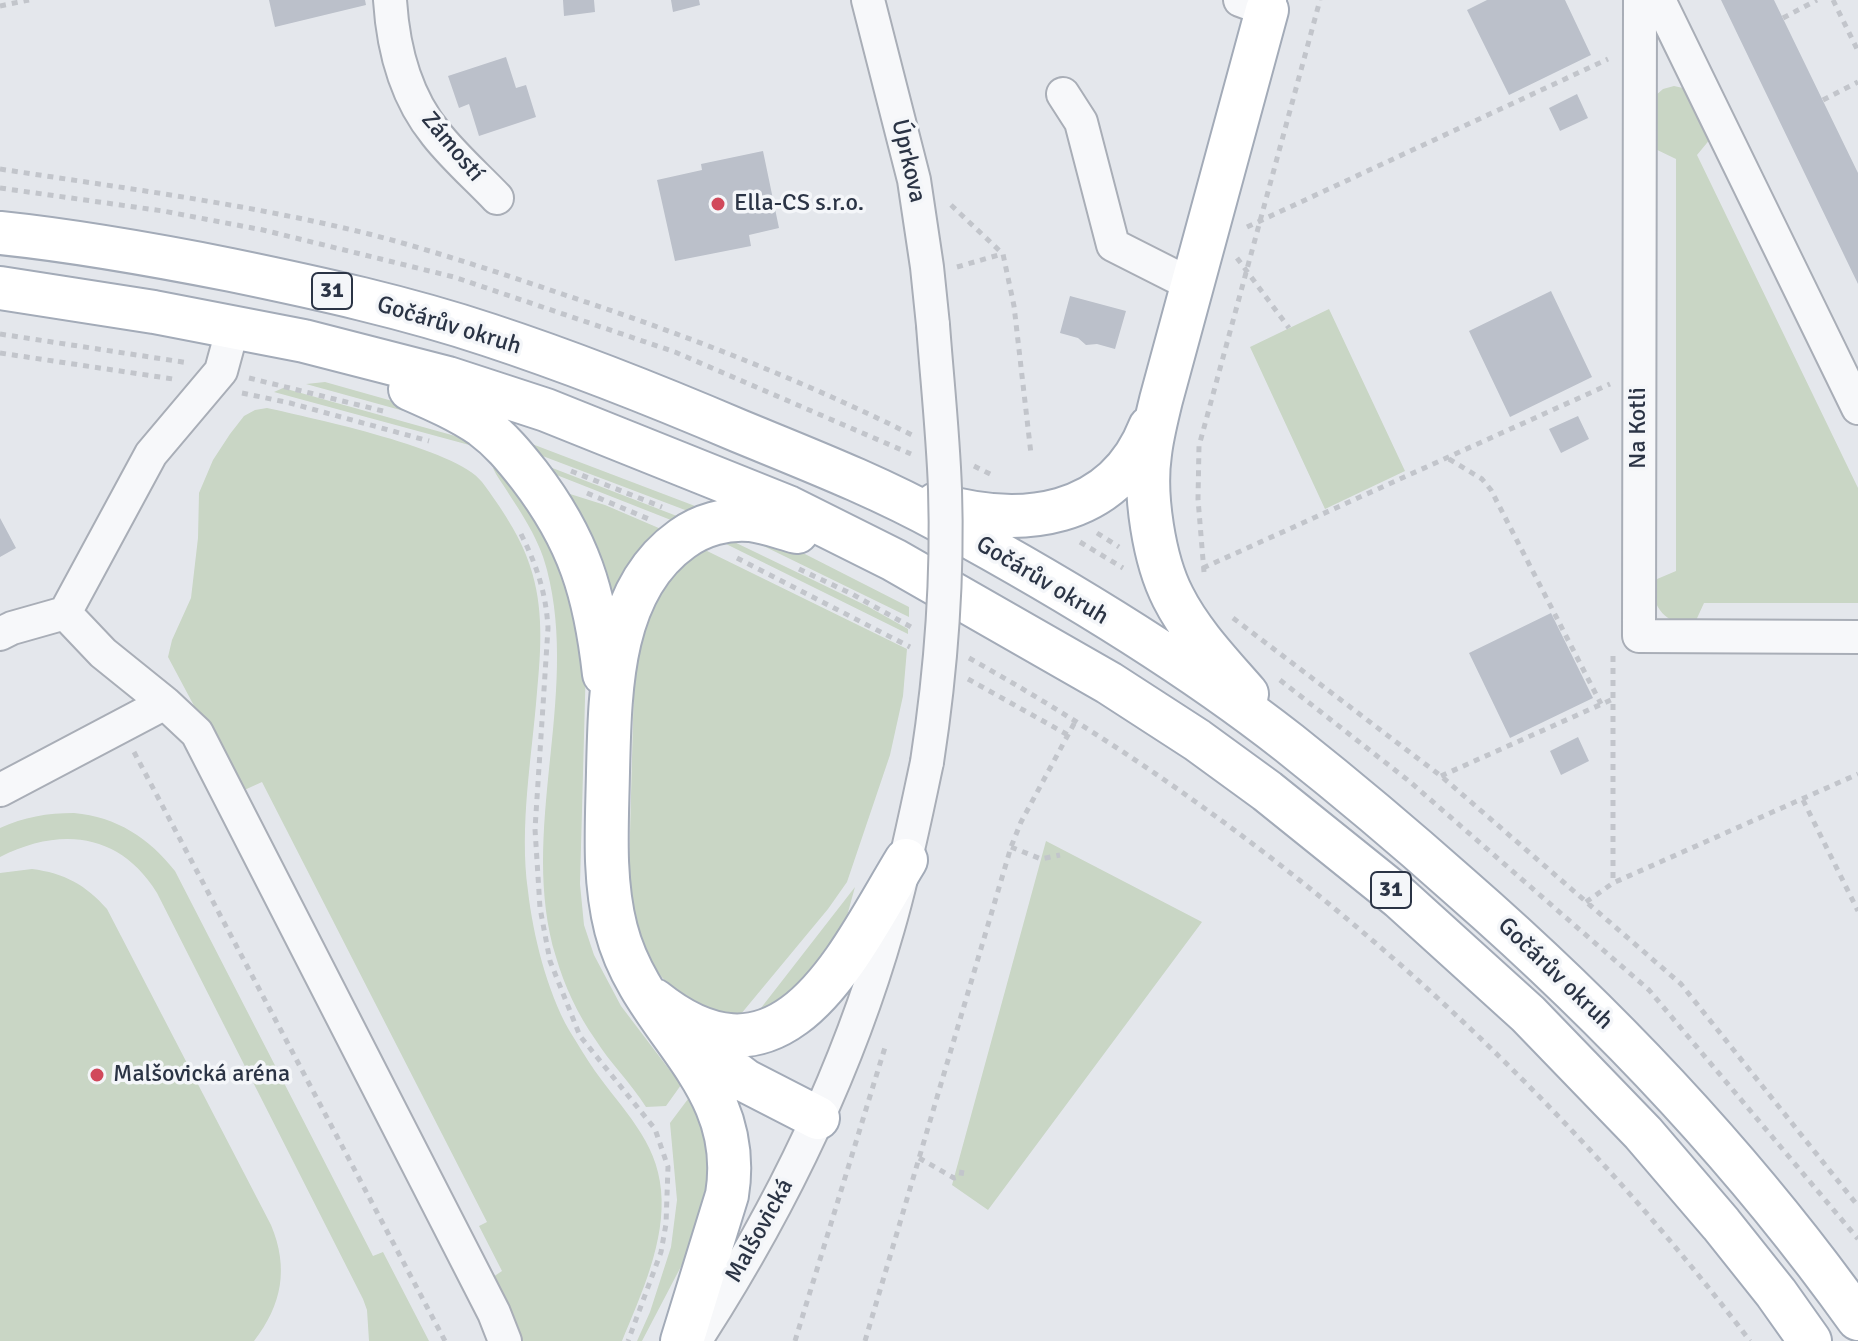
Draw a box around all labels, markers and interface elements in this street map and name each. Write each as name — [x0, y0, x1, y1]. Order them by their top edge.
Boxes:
street label: Zámostí — [414, 106, 490, 188]
street label: Úprkova — [884, 117, 932, 205]
place label: Ella-CS s.r.o. — [734, 190, 864, 218]
marker: Ella-CS s.r.o. — [709, 195, 727, 213]
road number: 31 — [312, 273, 352, 309]
street label: Gočárův okruh — [373, 290, 525, 362]
street label: Na Kotli — [1625, 387, 1653, 469]
street label: Gočárův okruh — [971, 530, 1113, 632]
road number: 31 — [1371, 872, 1411, 908]
street label: Gočárův okruh — [1491, 912, 1619, 1036]
place label: Malšovická aréna — [113, 1061, 290, 1089]
marker: Malšovická aréna — [88, 1066, 106, 1084]
street label: Malšovická — [720, 1174, 800, 1288]

